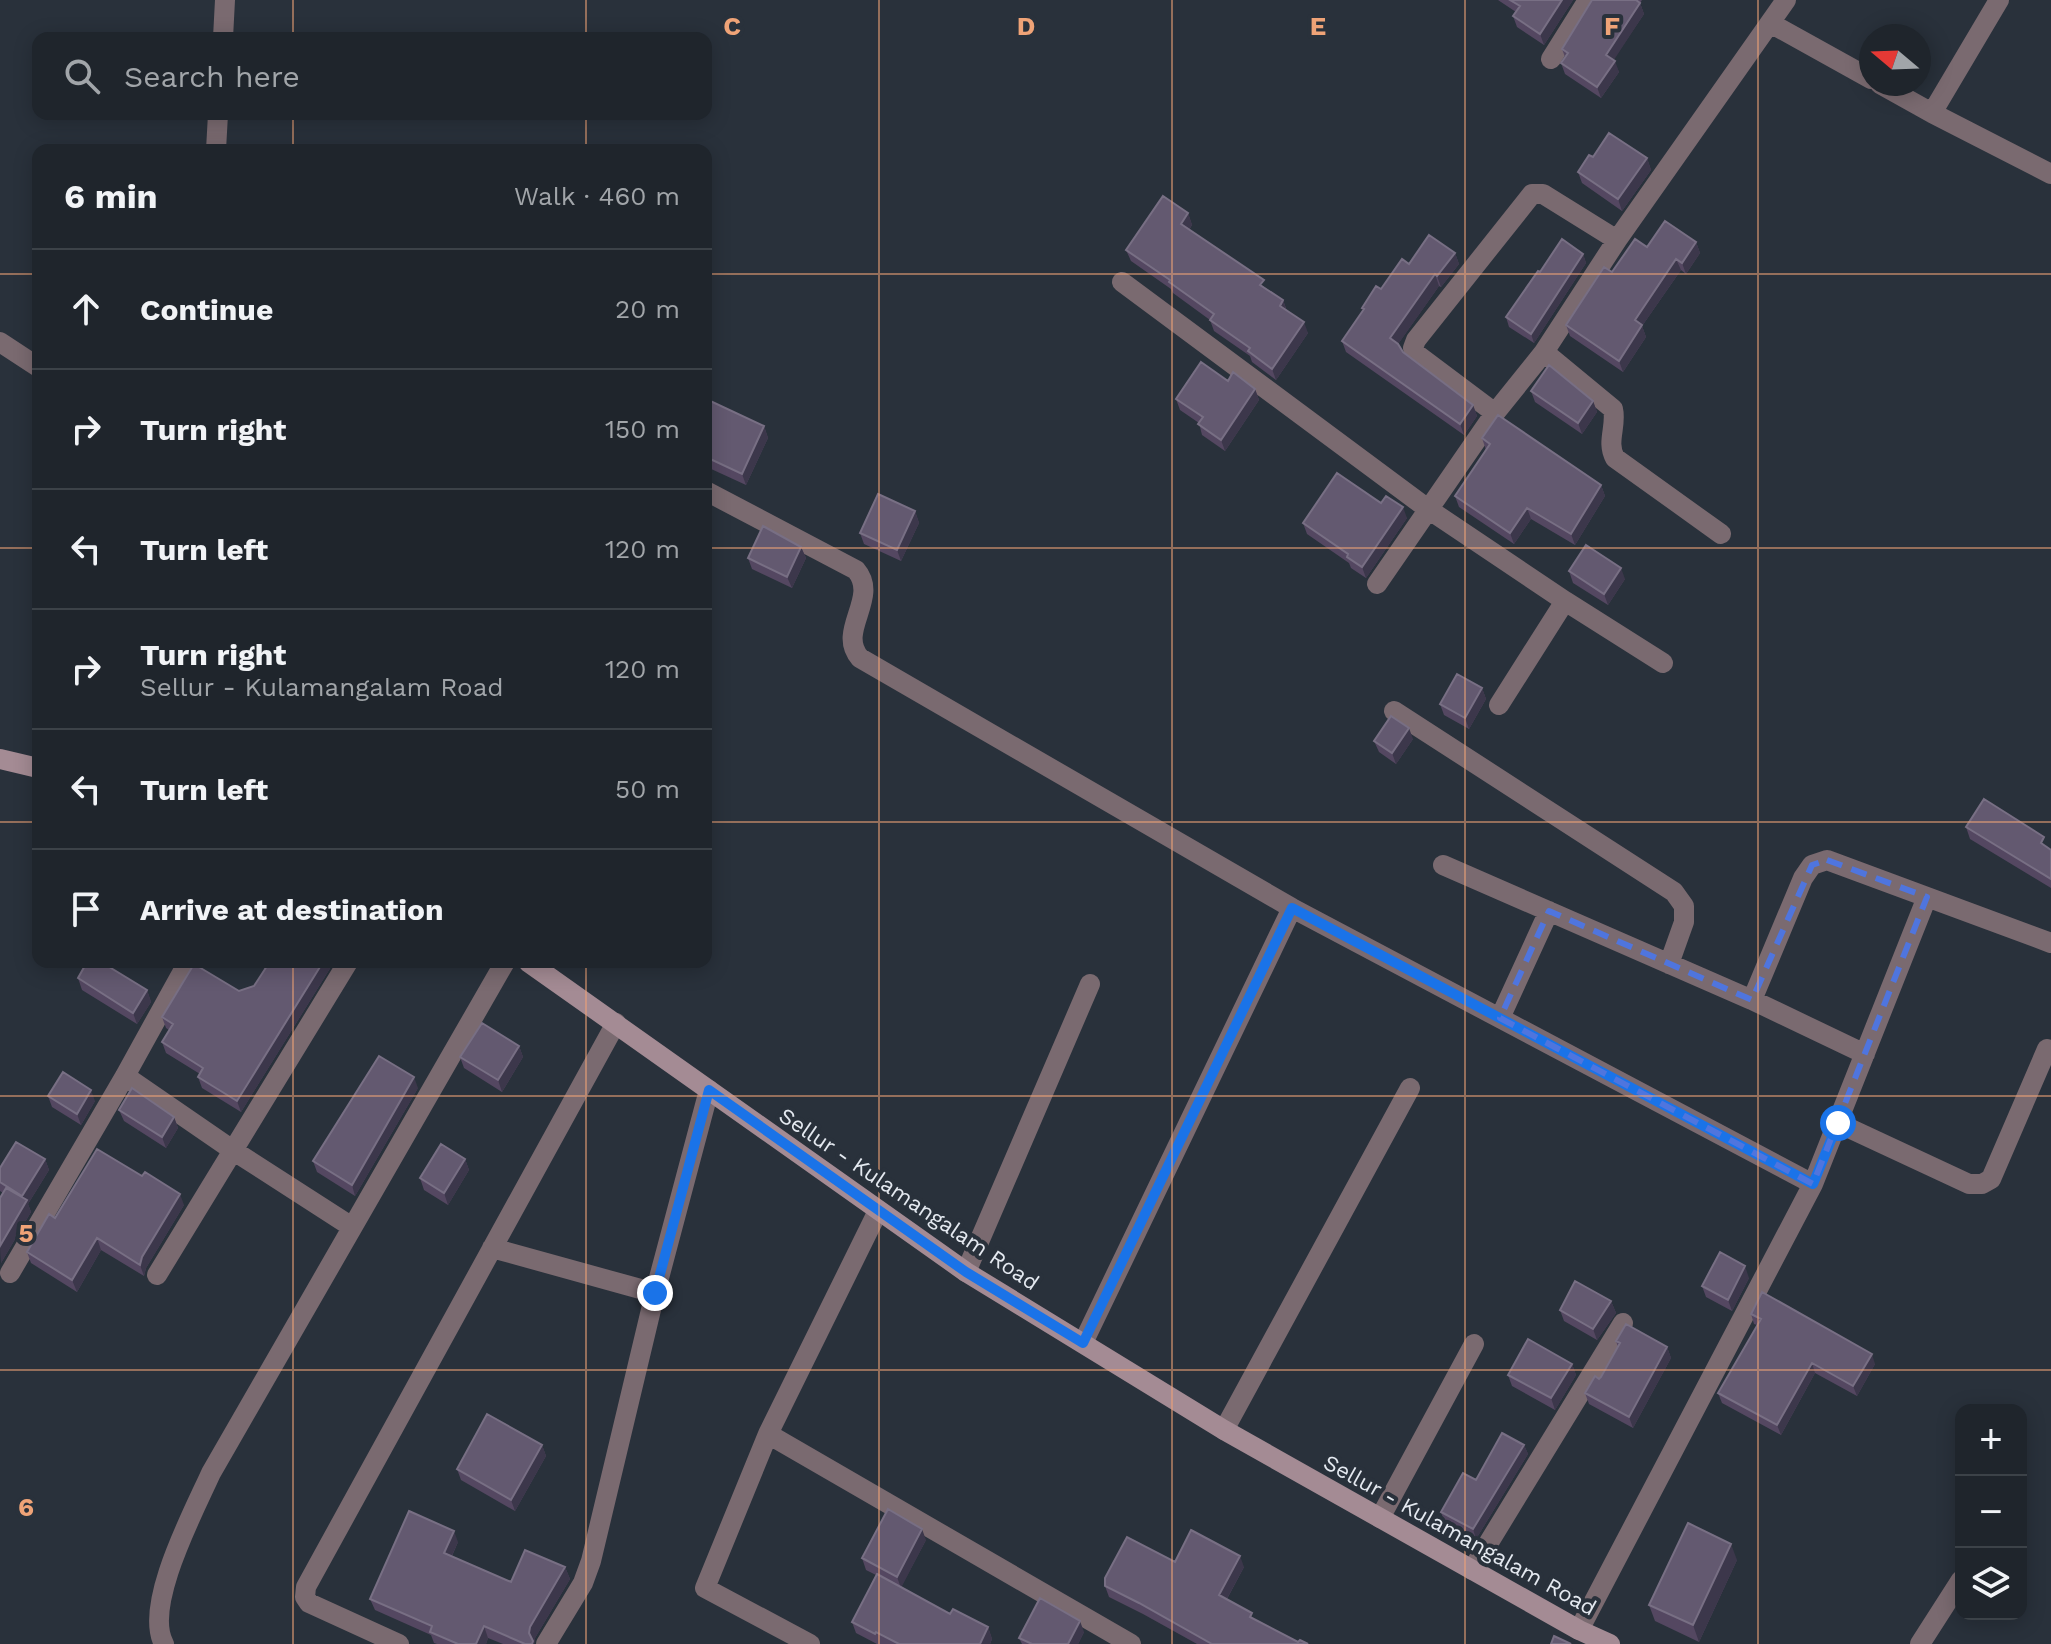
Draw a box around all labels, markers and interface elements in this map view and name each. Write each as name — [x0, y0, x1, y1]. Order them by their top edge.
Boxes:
text: C — [723, 11, 741, 41]
text: D — [1017, 11, 1035, 41]
text: E — [1310, 11, 1326, 41]
text: F — [1604, 11, 1620, 41]
north arrow — [1859, 24, 1931, 96]
search box — [32, 32, 712, 120]
icon: search — [60, 54, 104, 98]
text: Search here — [124, 59, 300, 94]
text: 6 min — [64, 176, 158, 216]
text: Walk · 460 m — [514, 181, 680, 211]
icon: ahead — [64, 287, 108, 331]
text: Continue — [140, 292, 273, 327]
text: 20 m — [615, 294, 680, 324]
icon: right — [64, 407, 108, 451]
text: Turn right — [140, 412, 286, 447]
text: 150 m — [605, 414, 680, 444]
icon: left — [64, 527, 108, 571]
text: Turn left — [140, 532, 268, 567]
text: 120 m — [605, 534, 680, 564]
text: Turn right — [140, 637, 286, 672]
icon: right — [64, 647, 108, 691]
text: 120 m — [605, 654, 680, 684]
text: Sellur - Kulamangalam Road — [140, 672, 504, 702]
icon: left — [64, 767, 108, 811]
text: Turn left — [140, 772, 268, 807]
text: 50 m — [615, 774, 680, 804]
icon: arrive — [64, 887, 108, 931]
text: Arrive at destination — [140, 892, 444, 927]
street label: Sellur - Kulamangalam Road — [774, 1103, 1044, 1295]
route start — [1820, 1105, 1856, 1141]
text: 5 — [18, 1218, 34, 1248]
route end — [637, 1275, 673, 1311]
map controls — [1955, 1404, 2027, 1620]
button: + — [1955, 1404, 2027, 1476]
street label: Sellur - Kulamangalam Road — [1319, 1449, 1601, 1621]
button: − — [1955, 1476, 2027, 1548]
text: 6 — [18, 1492, 34, 1522]
button: layers — [1955, 1548, 2027, 1620]

